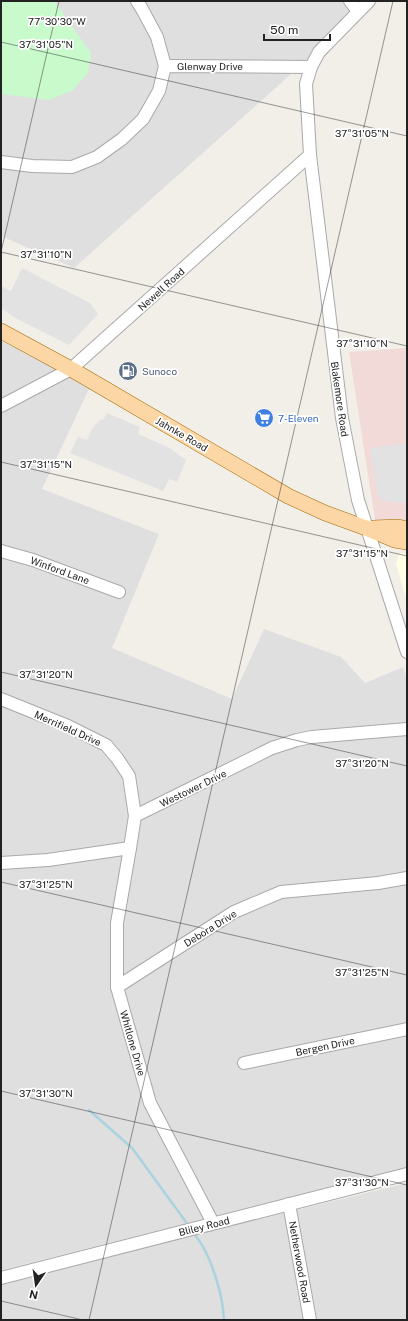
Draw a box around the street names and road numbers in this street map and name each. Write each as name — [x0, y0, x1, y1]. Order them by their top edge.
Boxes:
street label: Glenway Drive — [177, 60, 243, 72]
street label: Newell Road — [135, 265, 187, 313]
street label: Blakemore Road — [329, 360, 351, 438]
street label: Jahnke Road — [154, 414, 210, 454]
street label: Winford Lane — [29, 554, 92, 586]
street label: Merrifield Drive — [33, 708, 104, 748]
street label: Westower Drive — [158, 767, 229, 809]
street label: Debora Drive — [181, 907, 239, 949]
street label: Whitlone Drive — [118, 1009, 148, 1078]
street label: Bergen Drive — [294, 1034, 356, 1058]
street label: Bliley Road — [177, 1214, 231, 1238]
street label: Netherwood Road — [287, 1220, 313, 1304]

